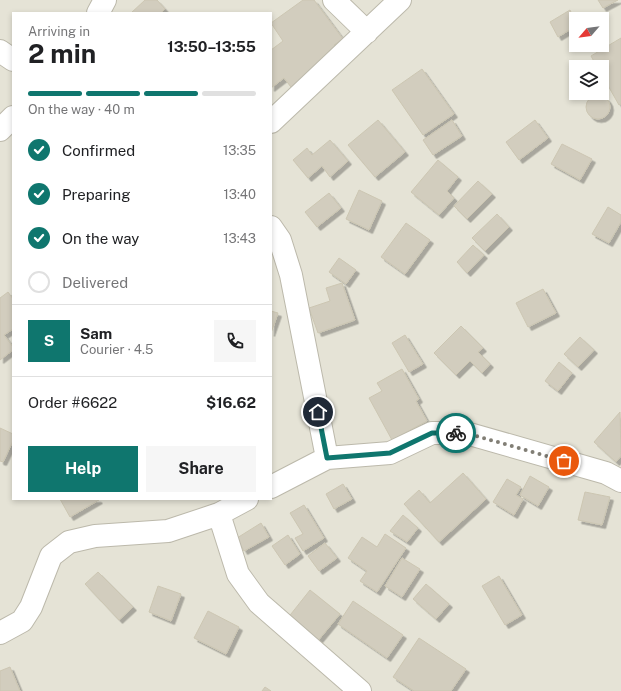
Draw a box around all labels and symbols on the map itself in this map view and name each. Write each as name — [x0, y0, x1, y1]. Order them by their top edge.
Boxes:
north arrow — [569, 12, 609, 52]
pin — [301, 395, 335, 429]
courier — [436, 413, 476, 453]
pin — [547, 444, 581, 478]

